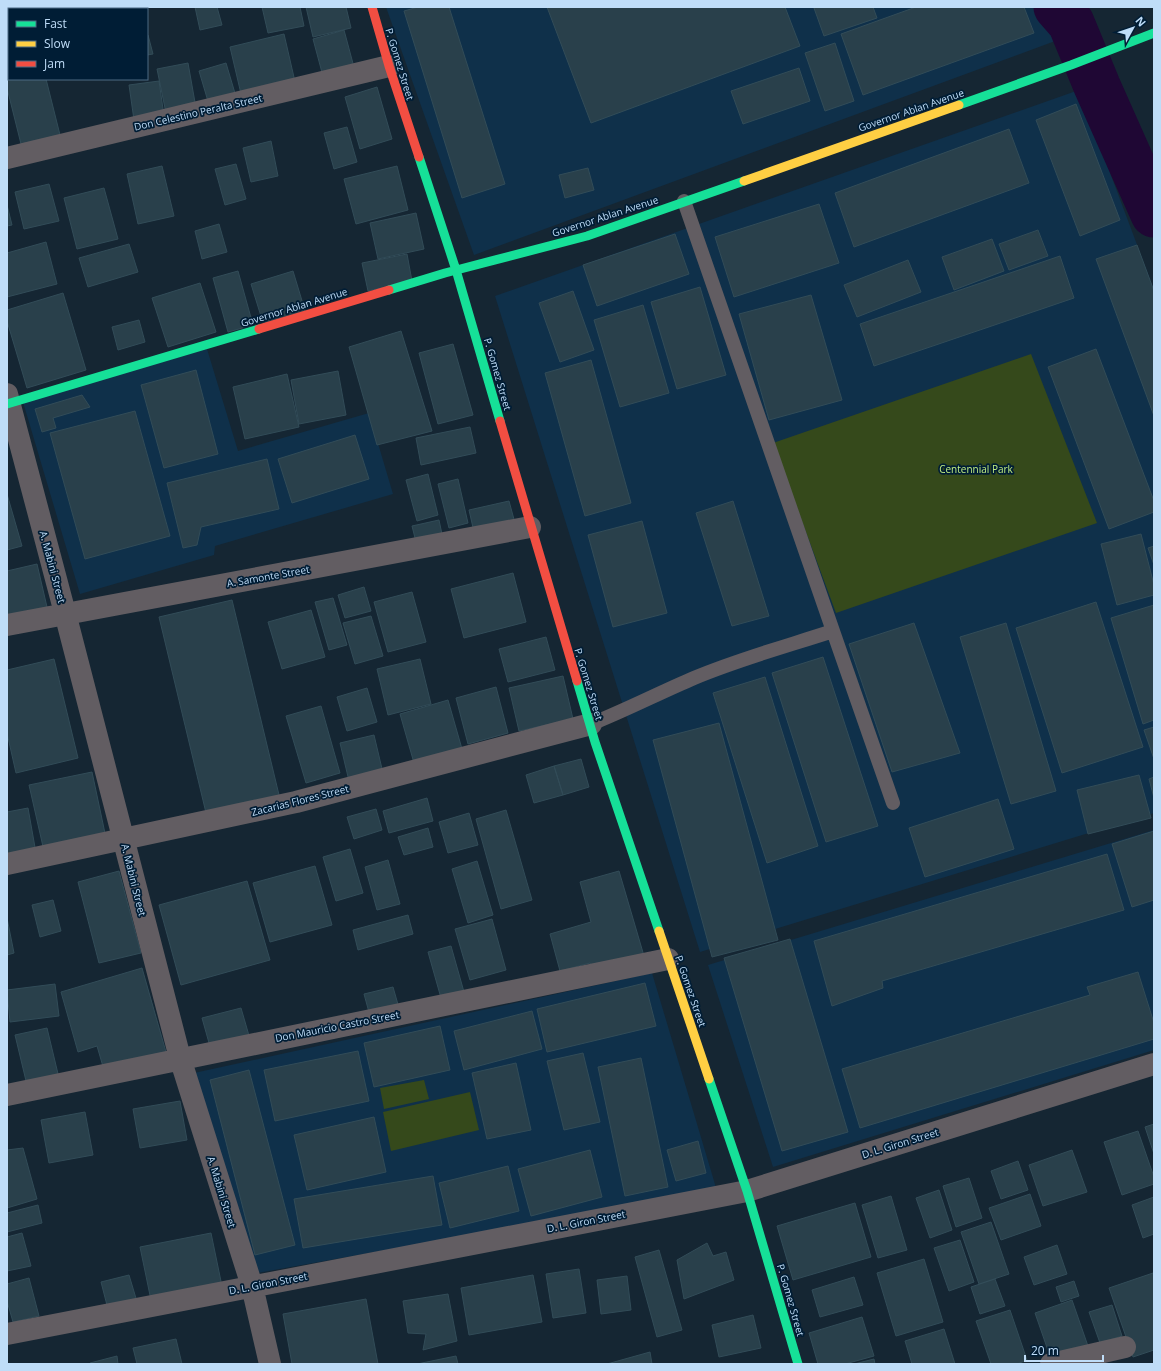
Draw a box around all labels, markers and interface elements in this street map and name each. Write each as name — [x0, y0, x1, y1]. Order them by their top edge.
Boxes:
legend — [8, 8, 148, 80]
north arrow — [1113, 8, 1153, 48]
text: N — [1132, 13, 1150, 30]
text: Fast — [44, 15, 67, 32]
street label: P. Gomez Street — [382, 26, 418, 102]
text: Slow — [44, 35, 71, 52]
text: Jam — [43, 55, 65, 72]
street label: Governor Ablan Avenue — [856, 85, 966, 135]
street label: Don Celestino Peralta Street — [133, 90, 264, 134]
street label: Governor Ablan Avenue — [550, 192, 660, 240]
street label: Governor Ablan Avenue — [239, 284, 349, 330]
street label: P. Gomez Street — [481, 336, 515, 412]
park label: Centennial Park — [939, 462, 1014, 476]
street label: A. Mabini Street — [37, 529, 69, 605]
street label: A. Samonte Street — [226, 562, 311, 590]
street label: P. Gomez Street — [571, 646, 607, 722]
street label: Zacarias Flores Street — [250, 781, 351, 819]
street label: A. Mabini Street — [118, 842, 150, 918]
street label: P. Gomez Street — [672, 953, 710, 1029]
street label: Don Mauricio Castro Street — [274, 1007, 401, 1045]
street label: D. L. Giron Street — [860, 1125, 940, 1161]
street label: A. Mabini Street — [204, 1155, 240, 1230]
street label: D. L. Giron Street — [546, 1206, 627, 1235]
street label: P. Gomez Street — [774, 1262, 808, 1338]
street label: D. L. Giron Street — [228, 1268, 309, 1297]
scale bar — [1025, 1337, 1103, 1363]
text: 20 m — [1031, 1342, 1059, 1359]

